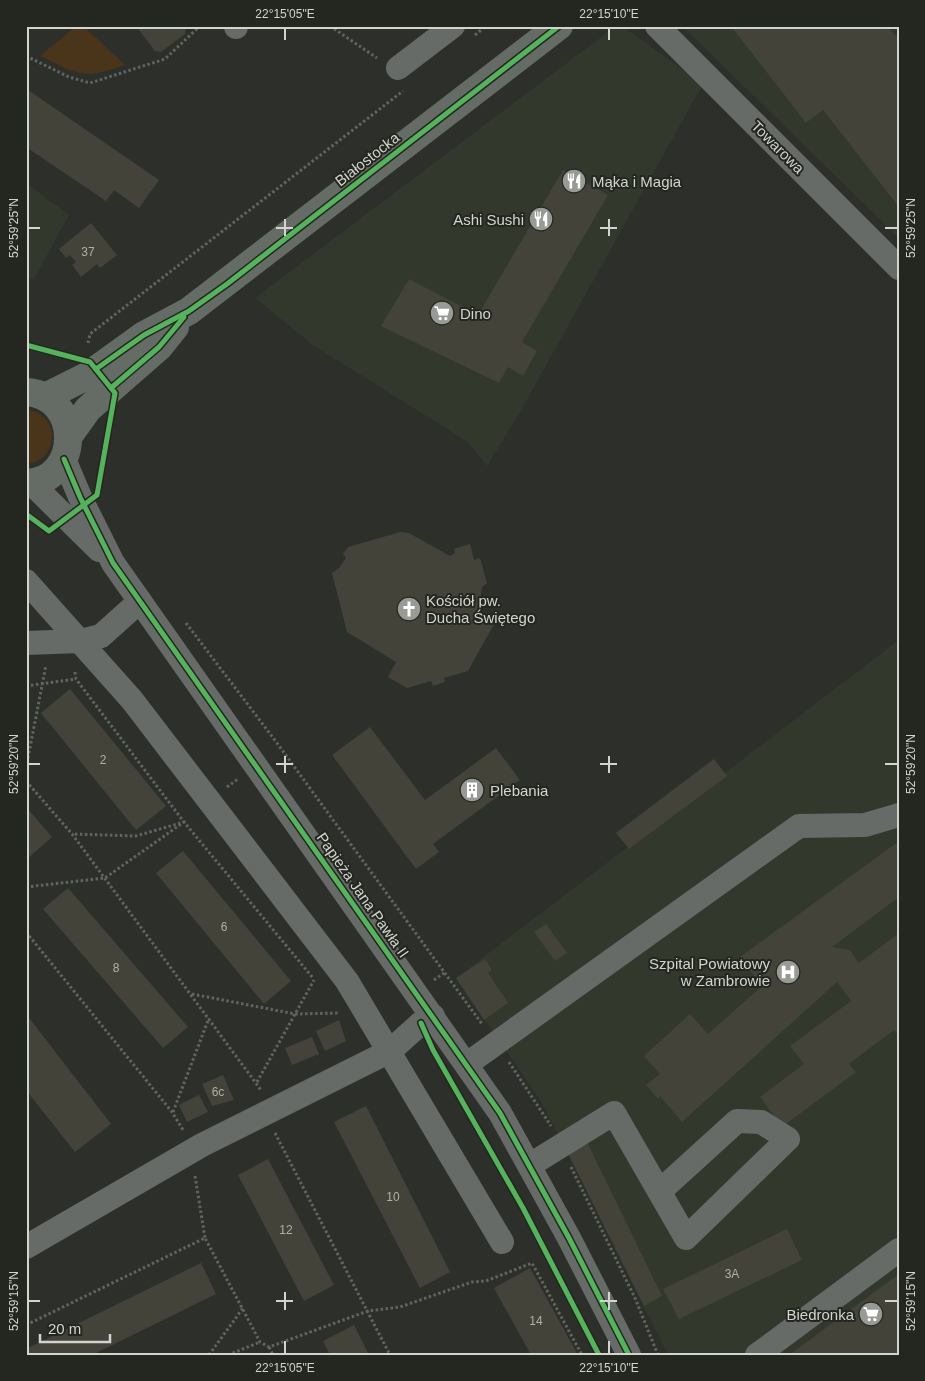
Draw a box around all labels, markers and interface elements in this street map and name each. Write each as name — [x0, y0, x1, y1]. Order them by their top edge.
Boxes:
text: 22°15'05"E — [255, 7, 315, 21]
text: 22°15'10"E — [579, 7, 639, 21]
street label: Towarowa — [748, 117, 808, 177]
street label: Białostocka — [332, 128, 403, 189]
restaurant icon: Mąka i Magia — [561, 168, 587, 194]
place label: Mąka i Magia — [592, 173, 682, 190]
text: 52°59'25"N — [7, 198, 21, 258]
text: 52°59'25"N — [904, 198, 918, 258]
restaurant icon: Ashi Sushi — [528, 206, 554, 232]
place label: Ashi Sushi — [453, 211, 524, 228]
house number: 37 — [81, 245, 95, 259]
supermarket icon: Dino — [429, 300, 455, 326]
place label: Dino — [460, 305, 491, 322]
place label: Kościół pw. Ducha Świętego — [426, 592, 535, 626]
church icon: Kościół pw. Ducha Świętego — [396, 596, 422, 622]
text: 52°59'20"N — [7, 734, 21, 794]
text: 52°59'20"N — [904, 734, 918, 794]
house number: 2 — [100, 753, 107, 767]
building icon: Plebania — [459, 777, 485, 803]
place label: Plebania — [490, 782, 549, 799]
street label: Papieża Jana Pawła II — [313, 829, 413, 961]
house number: 6 — [221, 920, 228, 934]
place label: Szpital Powiatowy w Zambrowie — [649, 955, 770, 989]
hospital icon: Szpital Powiatowy w Zambrowie — [775, 959, 801, 985]
house number: 8 — [113, 961, 120, 975]
house number: 6c — [212, 1085, 224, 1099]
house number: 10 — [386, 1190, 400, 1204]
house number: 12 — [279, 1223, 293, 1237]
house number: 3A — [725, 1267, 739, 1281]
text: 52°59'15"N — [7, 1271, 21, 1331]
text: 52°59'15"N — [904, 1271, 918, 1331]
supermarket icon: Biedronka — [858, 1301, 884, 1327]
place label: Biedronka — [786, 1306, 855, 1323]
scale bar — [40, 1311, 110, 1343]
house number: 14 — [529, 1314, 543, 1328]
text: 20 m — [48, 1320, 81, 1337]
text: 22°15'05"E — [255, 1361, 315, 1375]
text: 22°15'10"E — [579, 1361, 639, 1375]

